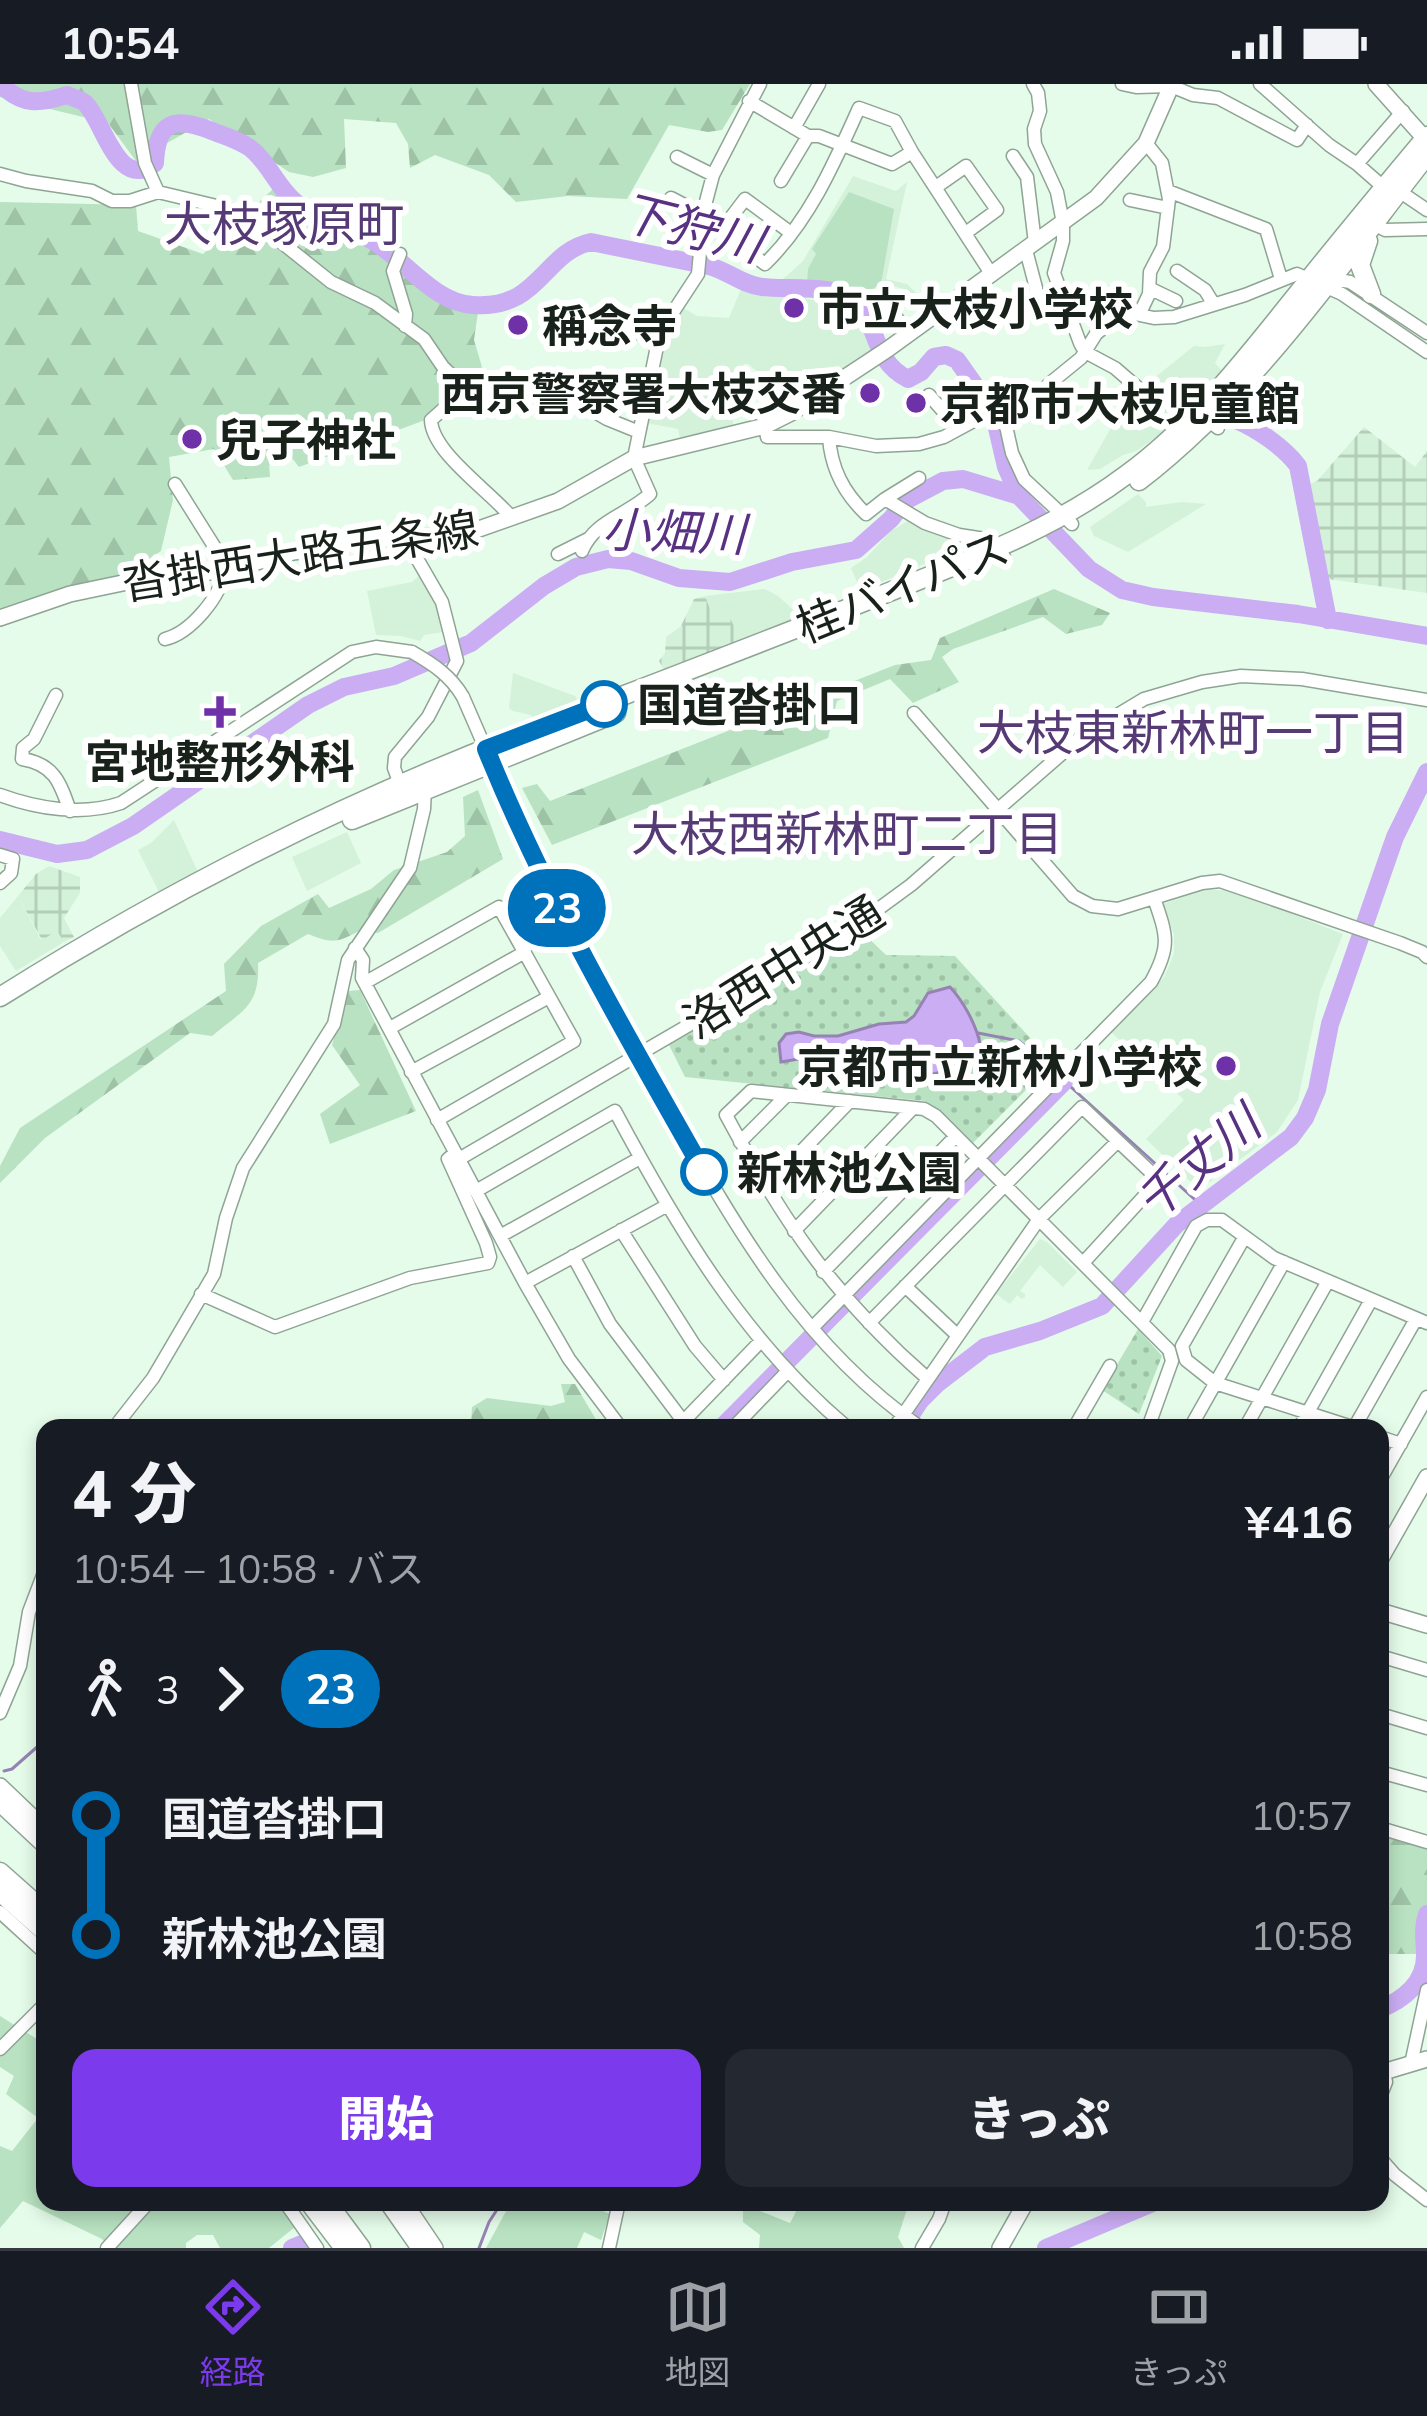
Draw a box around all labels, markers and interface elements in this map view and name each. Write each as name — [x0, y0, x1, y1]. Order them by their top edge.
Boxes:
text: 10:54 — [60, 14, 179, 70]
water label: 下狩川 — [615, 180, 774, 275]
district label: 大枝塚原町 — [164, 193, 404, 253]
place label: 市立大枝小学校 — [818, 280, 1133, 336]
marker: 市立大枝小学校 — [781, 295, 807, 321]
place label: 稱念寺 — [542, 297, 677, 353]
marker: 稱念寺 — [505, 312, 531, 338]
place label: 西京警察署大枝交番 — [441, 365, 846, 421]
place label: 京都市大枝児童館 — [940, 375, 1300, 431]
marker: 西京警察署大枝交番 — [857, 380, 883, 406]
marker: 京都市大枝児童館 — [903, 390, 929, 416]
place label: 兒子神社 — [216, 411, 396, 467]
marker: 兒子神社 — [179, 426, 205, 452]
street label: 沓掛西大路五条線 — [118, 499, 482, 611]
water label: 小畑川 — [601, 499, 752, 564]
street label: 桂バイパス — [788, 518, 1016, 654]
place label: 国道沓掛口 — [637, 676, 862, 732]
marker: 国道沓掛口 — [582, 682, 626, 726]
marker: 宮地整形外科 — [204, 696, 236, 728]
district label: 大枝東新林町一丁目 — [977, 702, 1409, 762]
place label: 宮地整形外科 — [85, 733, 355, 789]
district label: 大枝西新林町二丁目 — [631, 803, 1063, 863]
line badge: 23 — [503, 869, 611, 947]
text: 23 — [532, 881, 582, 934]
street label: 洛西中央通 — [673, 883, 893, 1049]
place label: 京都市立新林小学校 — [797, 1038, 1202, 1094]
marker: 京都市立新林小学校 — [1213, 1053, 1239, 1079]
water label: 千丈川 — [1123, 1090, 1275, 1231]
place label: 新林池公園 — [737, 1144, 962, 1200]
marker: 新林池公園 — [682, 1150, 726, 1194]
text: 4 分 — [72, 1451, 196, 1534]
text: ¥416 — [1245, 1493, 1353, 1549]
text: 10:54 – 10:58 · バス — [72, 1544, 424, 1593]
icon: walk — [72, 1656, 138, 1722]
icon: forward — [197, 1656, 263, 1722]
text: 23 — [305, 1662, 356, 1715]
text: 3 — [156, 1665, 179, 1714]
text: 国道沓掛口 — [162, 1790, 387, 1846]
text: 10:57 — [1251, 1791, 1353, 1840]
text: 新林池公園 — [162, 1910, 387, 1966]
text: 10:58 — [1251, 1911, 1353, 1960]
button: 開始 — [72, 2049, 701, 2187]
button: きっぷ — [725, 2049, 1353, 2187]
tab: 経路 — [200, 2274, 266, 2394]
tab: 地図 — [665, 2274, 731, 2394]
tab: きっぷ — [1130, 2274, 1227, 2394]

